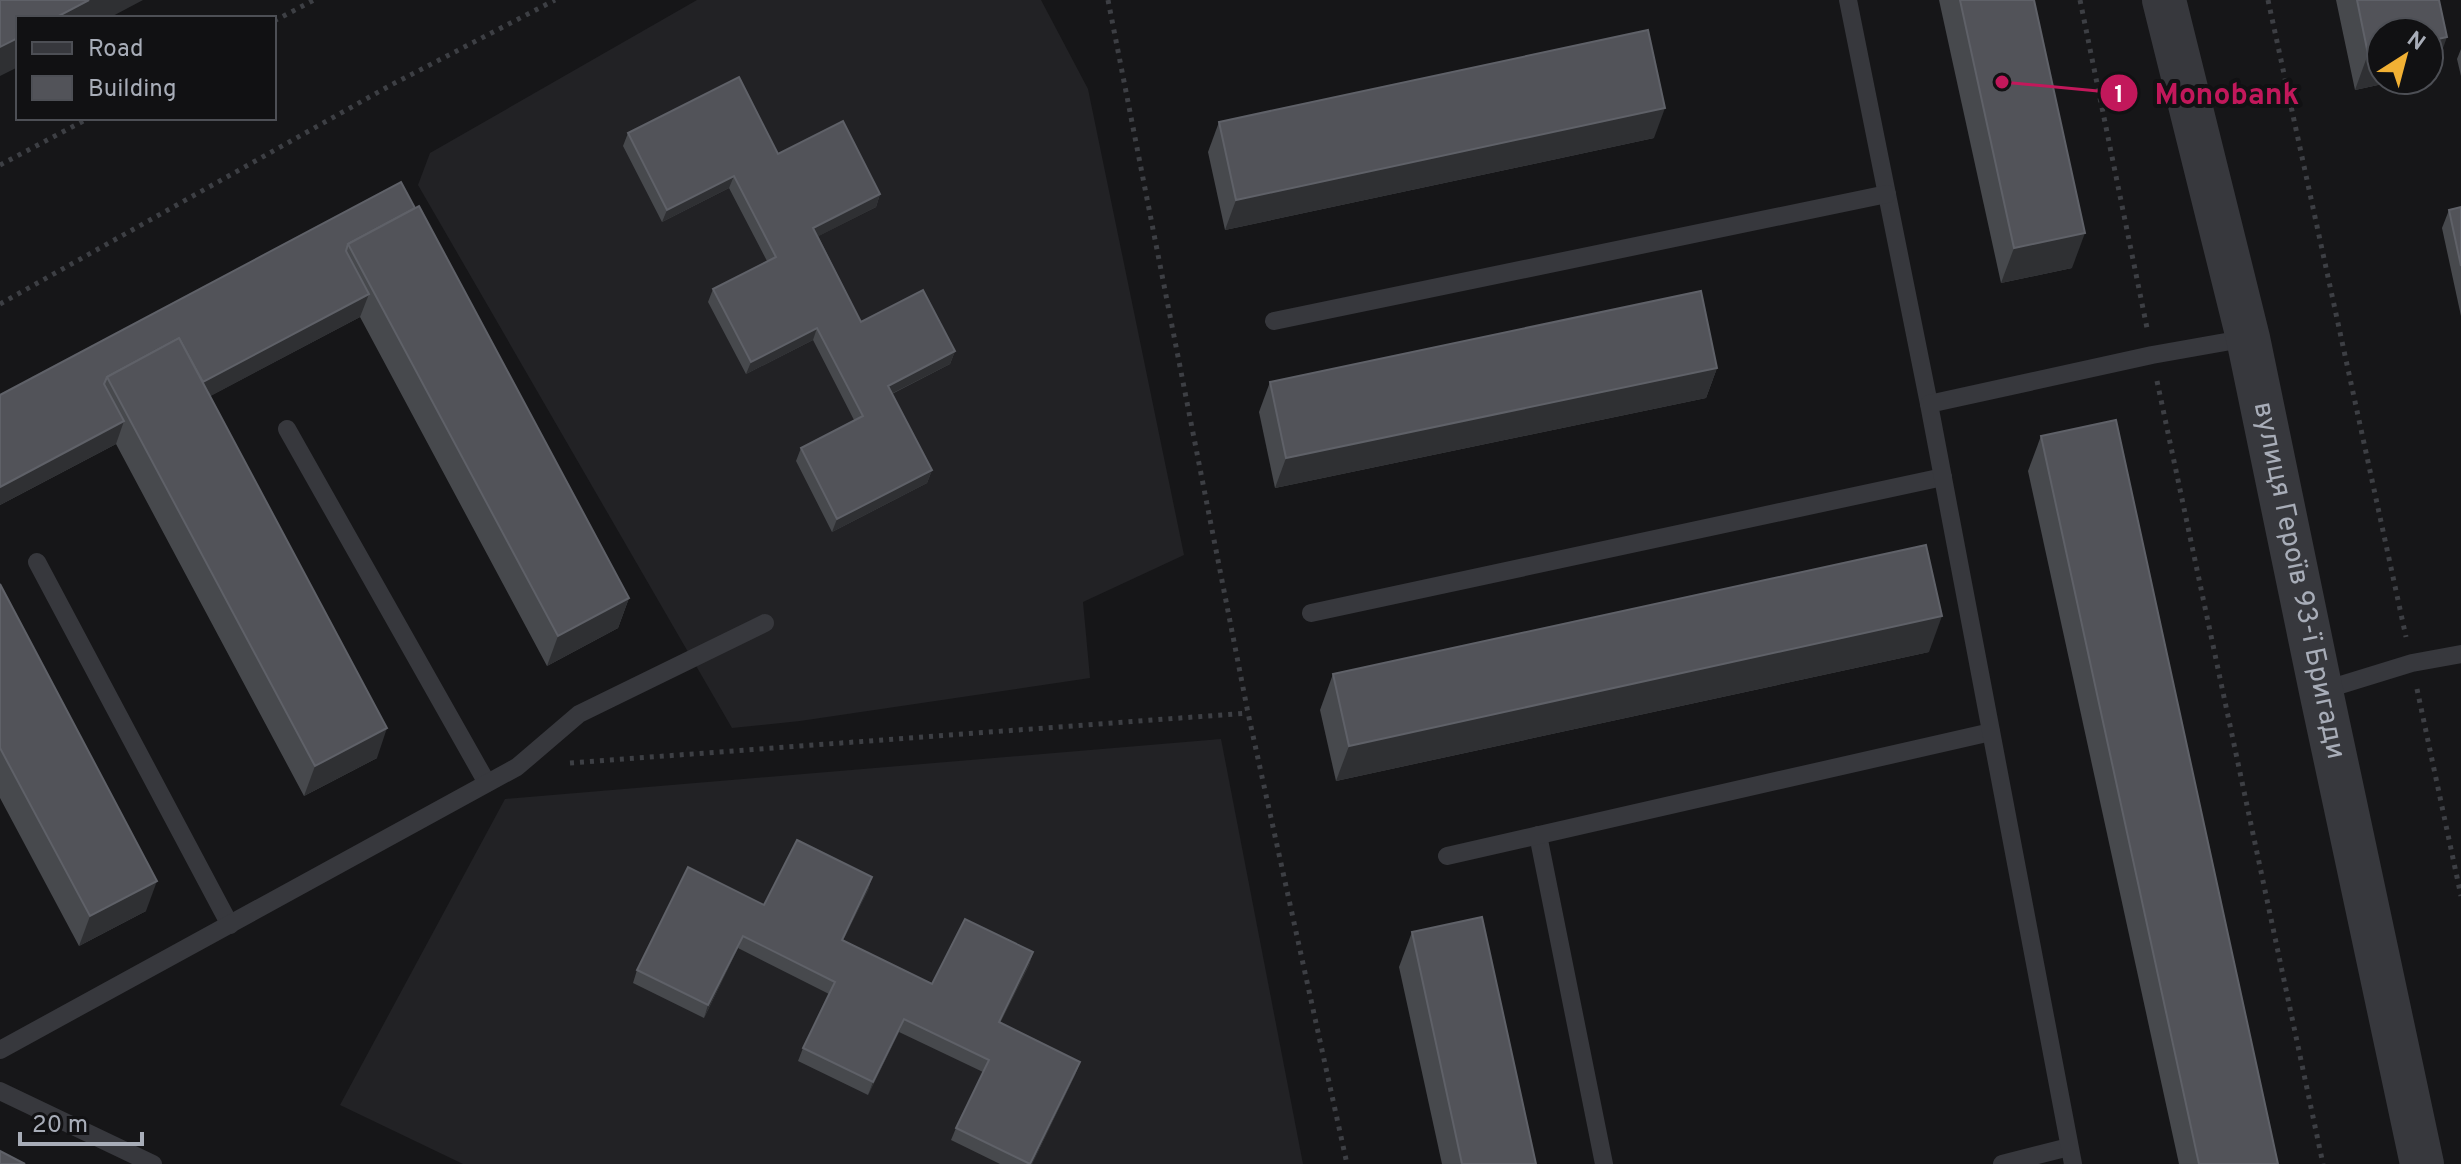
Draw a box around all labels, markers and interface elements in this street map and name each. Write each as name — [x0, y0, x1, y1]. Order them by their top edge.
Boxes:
legend — [16, 16, 276, 120]
north arrow — [2365, 16, 2445, 96]
text: N — [2401, 26, 2430, 57]
text: Road — [88, 35, 144, 65]
callout: Monobank — [2099, 66, 2316, 120]
text: Building — [88, 75, 177, 105]
text: Monobank — [2155, 78, 2299, 115]
text: 1 — [2114, 81, 2124, 111]
street label: вулиця Героїв 93-ї Бригади — [2244, 399, 2353, 763]
scale bar — [20, 1096, 142, 1146]
text: 20 m — [32, 1111, 88, 1141]

